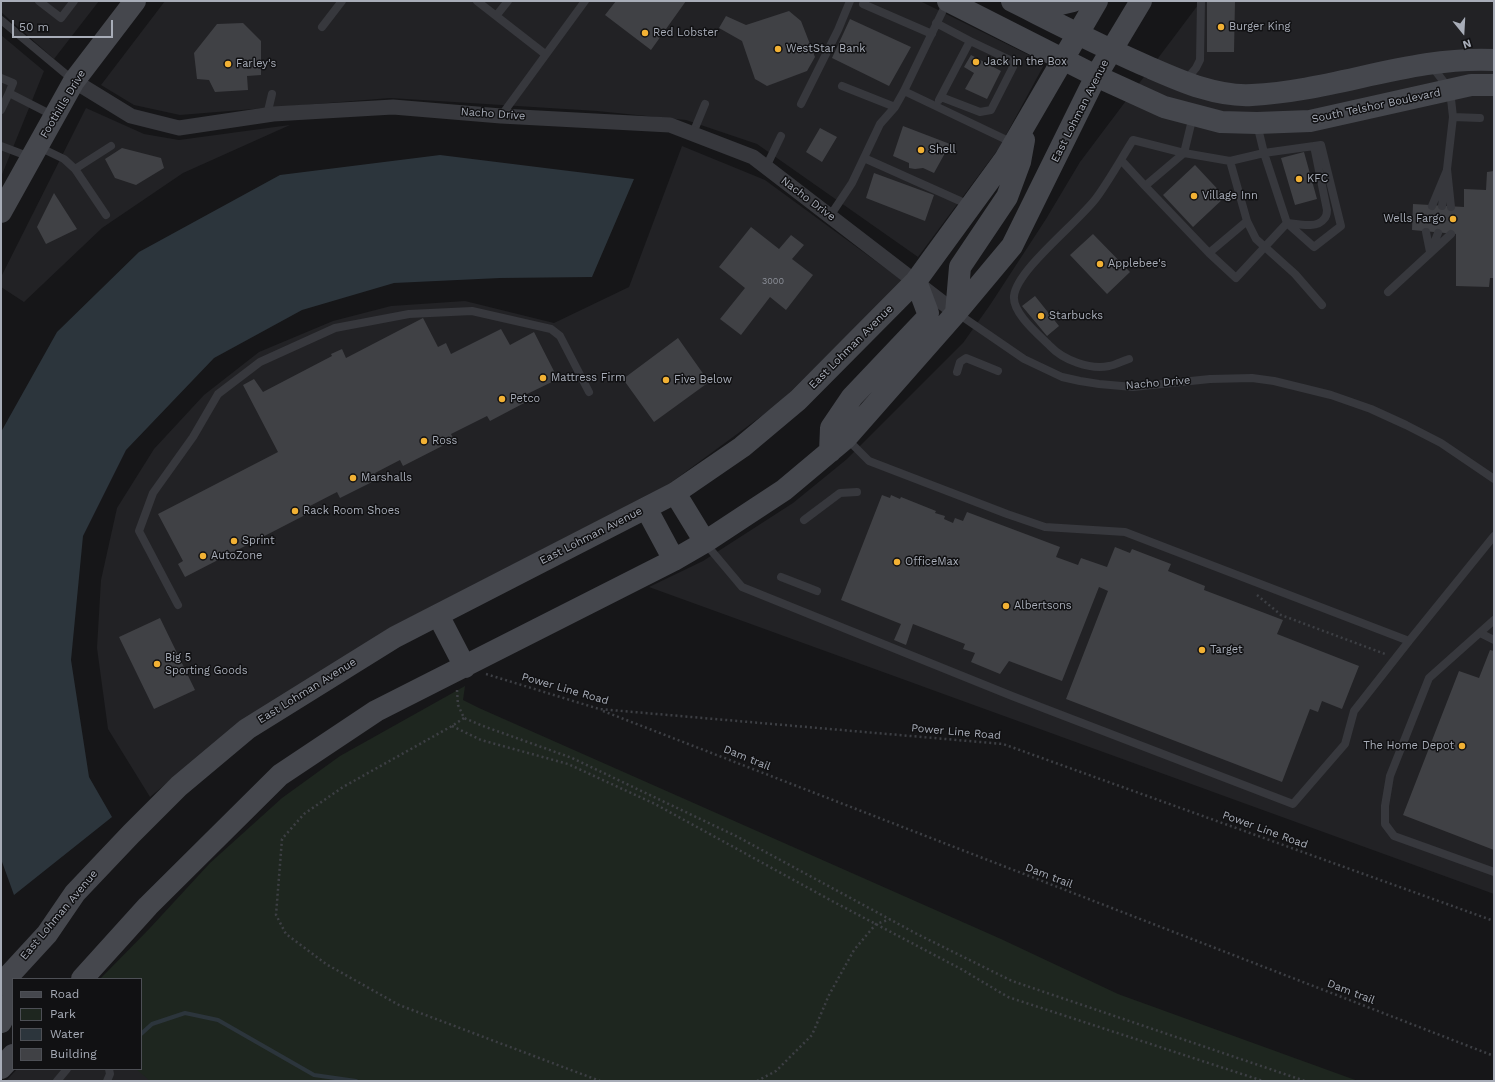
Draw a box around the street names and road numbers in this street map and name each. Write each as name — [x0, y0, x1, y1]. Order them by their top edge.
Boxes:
street label: East Lohman Avenue — [1048, 57, 1112, 165]
street label: Foothills Drive — [37, 68, 89, 140]
street label: South Telshor Boulevard — [1310, 86, 1442, 126]
street label: Nacho Drive — [460, 105, 526, 123]
street label: Nacho Drive — [778, 174, 838, 224]
street label: East Lohman Avenue — [806, 302, 896, 392]
street label: Nacho Drive — [1125, 374, 1191, 392]
street label: East Lohman Avenue — [537, 504, 645, 568]
street label: East Lohman Avenue — [255, 655, 359, 727]
street label: Power Line Road — [520, 670, 610, 708]
street label: Power Line Road — [911, 722, 1001, 742]
street label: Dam trail — [721, 743, 773, 773]
street label: Power Line Road — [1221, 808, 1309, 852]
street label: Dam trail — [1023, 861, 1075, 891]
street label: East Lohman Avenue — [17, 867, 101, 963]
street label: Dam trail — [1325, 977, 1377, 1007]

